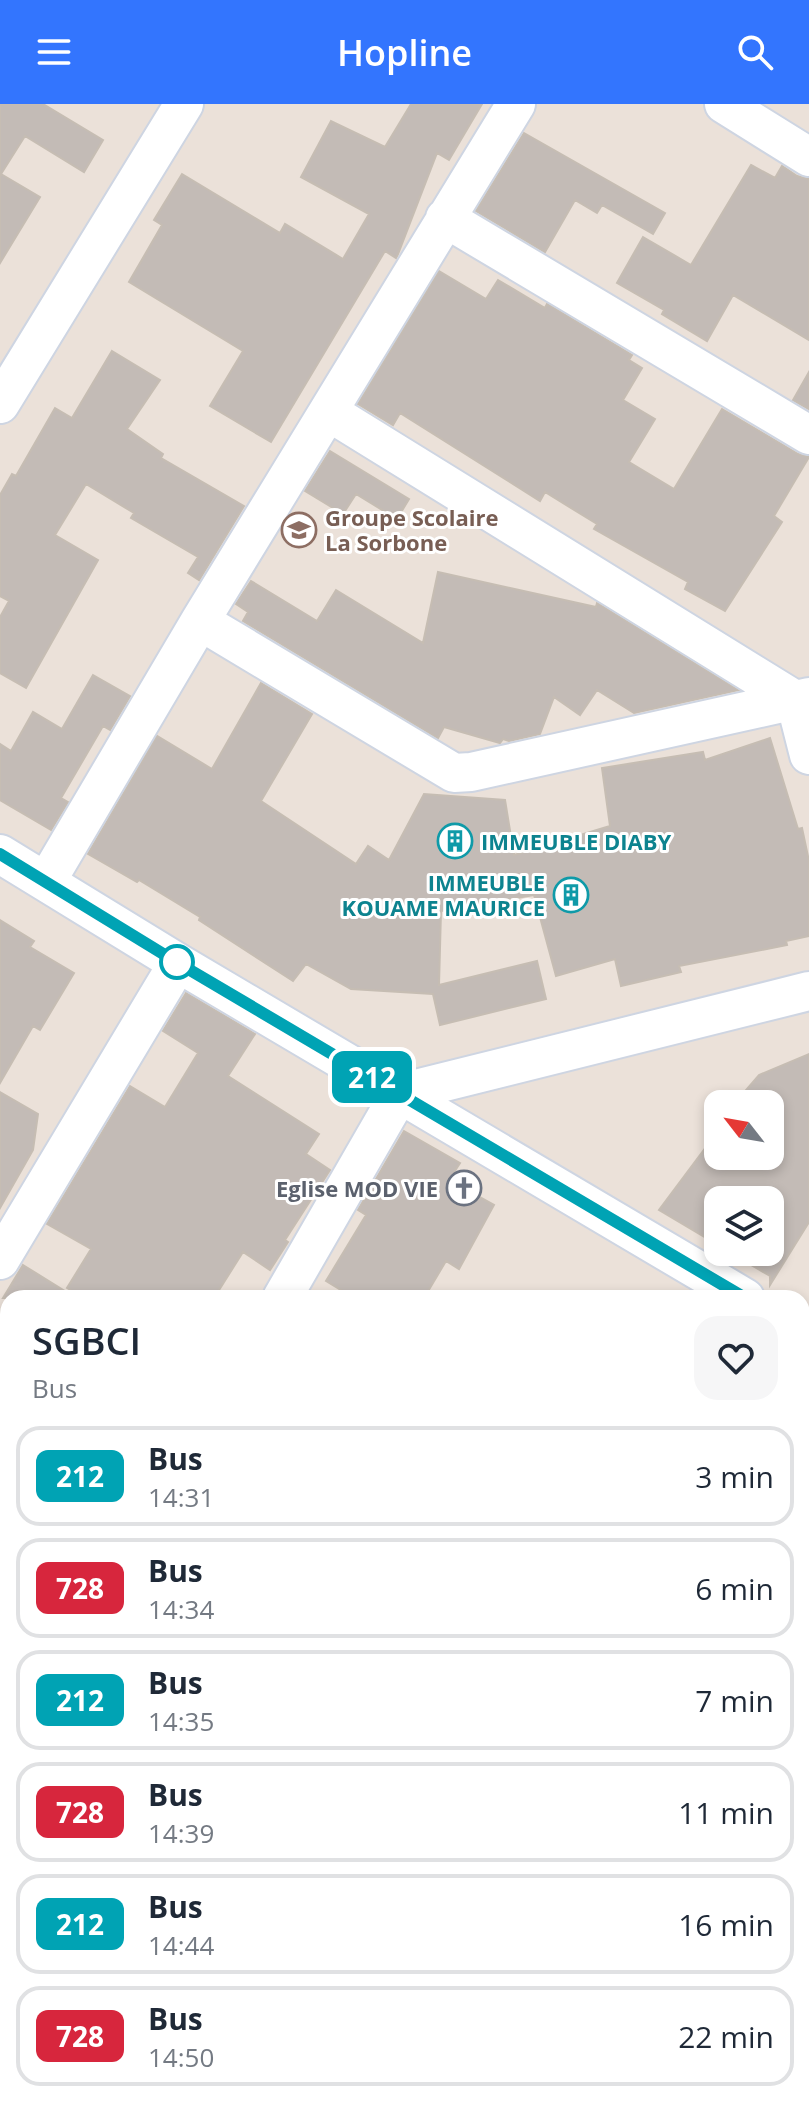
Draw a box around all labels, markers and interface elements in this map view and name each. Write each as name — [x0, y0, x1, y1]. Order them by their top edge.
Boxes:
text: Hopline — [337, 28, 472, 77]
icon: menu — [32, 30, 76, 74]
icon: search — [733, 30, 777, 74]
place label: Groupe Scolaire La Sorbone — [325, 502, 498, 557]
school or university icon: Groupe Scolaire La Sorbone — [280, 511, 318, 549]
building icon: IMMEUBLE DIABY — [436, 822, 474, 860]
place label: IMMEUBLE DIABY — [481, 826, 671, 856]
place label: IMMEUBLE KOUAME MAURICE — [342, 867, 545, 922]
building icon: IMMEUBLE KOUAME MAURICE — [552, 876, 590, 914]
unlabelled marker — [160, 945, 194, 979]
line badge: 212 — [326, 1051, 418, 1103]
text: 212 — [348, 1058, 396, 1096]
north arrow — [704, 1090, 784, 1170]
map controls — [704, 1090, 784, 1266]
church icon: Eglise MOD VIE — [445, 1169, 483, 1207]
place label: Eglise MOD VIE — [276, 1173, 438, 1203]
button: layers — [704, 1186, 784, 1266]
text: SGBCI — [32, 1314, 141, 1366]
button: heart — [694, 1316, 778, 1400]
text: Bus — [32, 1370, 77, 1406]
text: Bus — [148, 1438, 203, 1479]
text: 3 min — [695, 1456, 774, 1497]
text: 212 — [56, 1457, 104, 1495]
text: 14:31 — [148, 1479, 214, 1515]
text: Bus — [148, 1550, 203, 1591]
text: 6 min — [695, 1568, 774, 1609]
text: 728 — [56, 1569, 104, 1607]
text: 14:34 — [148, 1591, 214, 1627]
text: Bus — [148, 1662, 203, 1703]
text: 7 min — [695, 1680, 774, 1721]
text: 212 — [56, 1681, 104, 1719]
text: 14:35 — [148, 1703, 214, 1739]
text: Bus — [148, 1774, 203, 1815]
text: 11 min — [678, 1792, 774, 1833]
text: 728 — [56, 1793, 104, 1831]
text: 14:39 — [148, 1815, 214, 1851]
text: Bus — [148, 1886, 203, 1927]
text: 16 min — [678, 1904, 774, 1945]
text: 212 — [56, 1905, 104, 1943]
text: 14:44 — [148, 1927, 214, 1963]
text: Bus — [148, 1998, 203, 2039]
text: 22 min — [678, 2016, 774, 2057]
text: 728 — [56, 2017, 104, 2055]
text: 14:50 — [148, 2039, 214, 2075]

